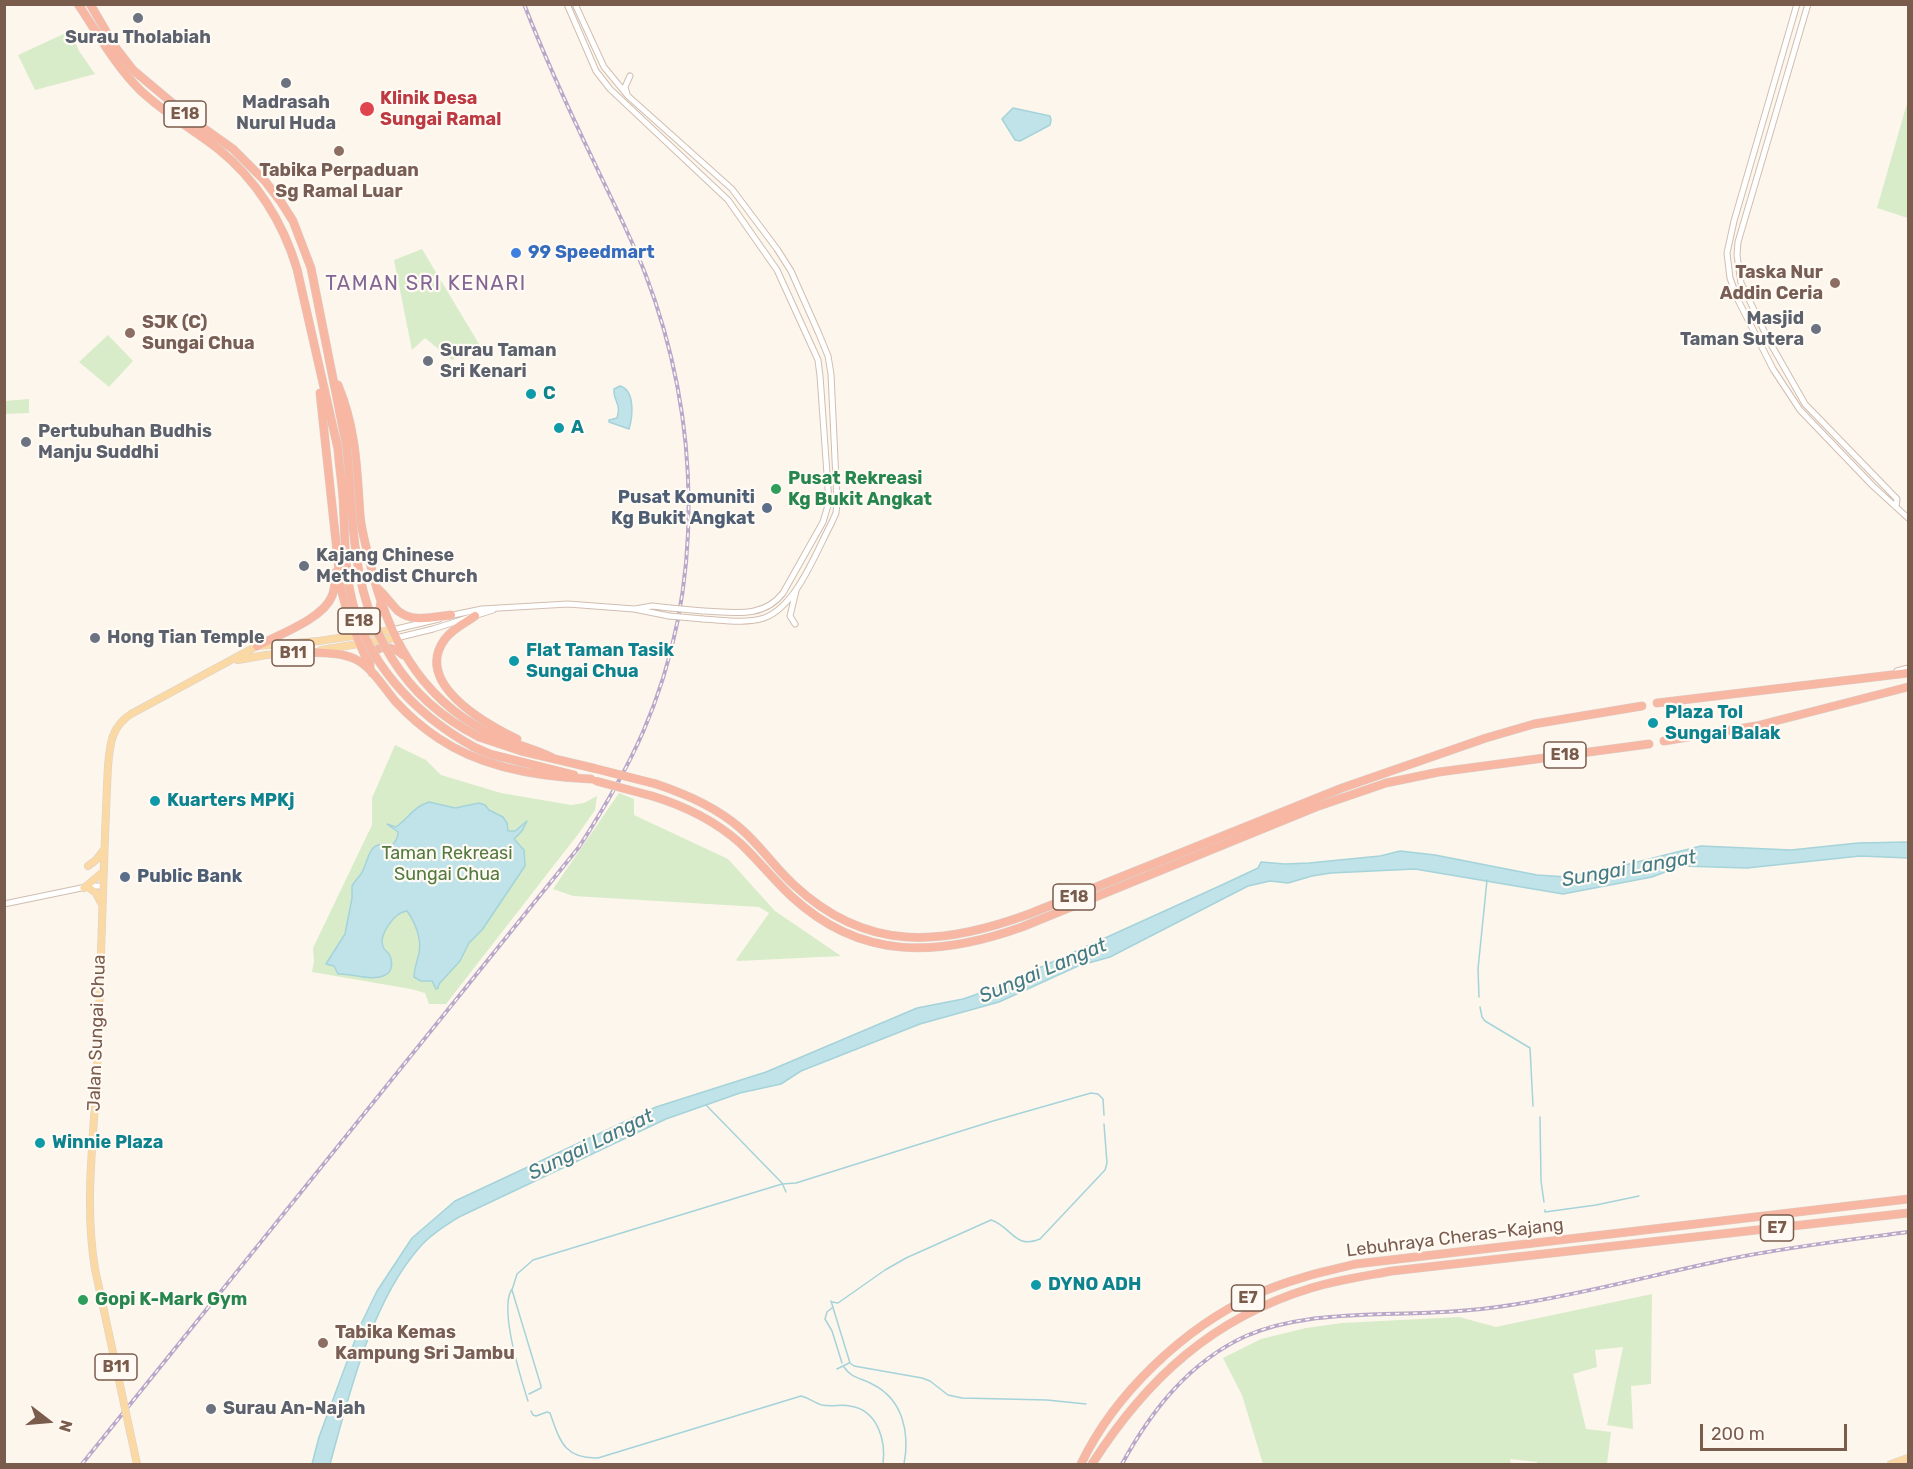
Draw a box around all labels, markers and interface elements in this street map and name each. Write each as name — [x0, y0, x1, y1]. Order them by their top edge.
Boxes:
marker: Surau Tholabiah — [131, 11, 145, 25]
place label: Surau Tholabiah — [65, 27, 211, 49]
marker: Madrasah Nurul Huda — [279, 76, 293, 90]
place label: Klinik Desa Sungai Ramal — [380, 88, 501, 130]
place label: Madrasah Nurul Huda — [236, 92, 336, 134]
marker: Klinik Desa Sungai Ramal — [358, 100, 376, 118]
road number: E18 — [164, 101, 206, 127]
marker: Tabika Perpaduan Sg Ramal Luar — [332, 144, 346, 158]
place label: Tabika Perpaduan Sg Ramal Luar — [259, 160, 419, 202]
place label: 99 Speedmart — [528, 242, 655, 264]
marker: 99 Speedmart — [509, 246, 523, 260]
place label: Taska Nur Addin Ceria — [1720, 262, 1823, 304]
district label: TAMAN SRI KENARI — [325, 272, 527, 296]
marker: Taska Nur Addin Ceria — [1828, 276, 1842, 290]
place label: Masjid Taman Sutera — [1680, 308, 1804, 350]
place label: SJK (C) Sungai Chua — [142, 312, 255, 354]
marker: Masjid Taman Sutera — [1809, 322, 1823, 336]
marker: SJK (C) Sungai Chua — [123, 326, 137, 340]
place label: Surau Taman Sri Kenari — [440, 340, 557, 382]
marker: Surau Taman Sri Kenari — [421, 354, 435, 368]
place label: C — [543, 383, 556, 405]
marker: C — [524, 387, 538, 401]
place label: A — [571, 417, 584, 439]
place label: Pertubuhan Budhis Manju Suddhi — [38, 421, 212, 464]
marker: A — [552, 421, 566, 435]
marker: Pertubuhan Budhis Manju Suddhi — [19, 435, 33, 449]
place label: Pusat Rekreasi Kg Bukit Angkat — [788, 468, 932, 510]
marker: Pusat Rekreasi Kg Bukit Angkat — [769, 482, 783, 496]
place label: Pusat Komuniti Kg Bukit Angkat — [611, 487, 755, 530]
marker: Pusat Komuniti Kg Bukit Angkat — [760, 501, 774, 515]
place label: Kajang Chinese Methodist Church — [316, 545, 478, 588]
marker: Kajang Chinese Methodist Church — [297, 559, 311, 573]
road number: E18 — [338, 608, 380, 634]
place label: Hong Tian Temple — [107, 627, 265, 649]
marker: Hong Tian Temple — [88, 631, 102, 645]
road number: B11 — [272, 640, 314, 666]
place label: Flat Taman Tasik Sungai Chua — [526, 640, 674, 682]
marker: Flat Taman Tasik Sungai Chua — [507, 654, 521, 668]
place label: Plaza Tol Sungai Balak — [1665, 702, 1781, 744]
marker: Plaza Tol Sungai Balak — [1646, 716, 1660, 730]
road number: E18 — [1544, 742, 1586, 768]
place label: Kuarters MPKj — [167, 790, 294, 812]
marker: Kuarters MPKj — [148, 794, 162, 808]
park label: Taman Rekreasi Sungai Chua — [381, 843, 513, 886]
water label: Sungai Langat — [1560, 845, 1698, 893]
place label: Public Bank — [137, 866, 242, 888]
marker: Public Bank — [118, 870, 132, 884]
road number: E18 — [1053, 884, 1095, 910]
water label: Sungai Langat — [976, 933, 1110, 1009]
street label: Jalan Sungai Chua — [83, 954, 111, 1112]
water label: Sungai Langat — [524, 1104, 658, 1186]
place label: Winnie Plaza — [52, 1132, 163, 1154]
marker: Winnie Plaza — [33, 1136, 47, 1150]
street label: Lebuhraya Cheras–Kajang — [1345, 1214, 1565, 1262]
road number: E7 — [1760, 1215, 1794, 1241]
place label: DYNO ADH — [1048, 1274, 1141, 1296]
marker: DYNO ADH — [1029, 1278, 1043, 1292]
road number: E7 — [1232, 1285, 1264, 1311]
place label: Gopi K-Mark Gym — [95, 1289, 247, 1311]
marker: Gopi K-Mark Gym — [76, 1293, 90, 1307]
place label: Tabika Kemas Kampung Sri Jambu — [335, 1322, 515, 1364]
marker: Tabika Kemas Kampung Sri Jambu — [316, 1336, 330, 1350]
road number: B11 — [95, 1354, 137, 1380]
north arrow — [18, 1391, 78, 1451]
place label: Surau An-Najah — [223, 1398, 365, 1420]
marker: Surau An-Najah — [204, 1402, 218, 1416]
scale bar — [1703, 1412, 1850, 1450]
text: N — [55, 1418, 77, 1434]
text: 200 m — [1711, 1423, 1765, 1445]

